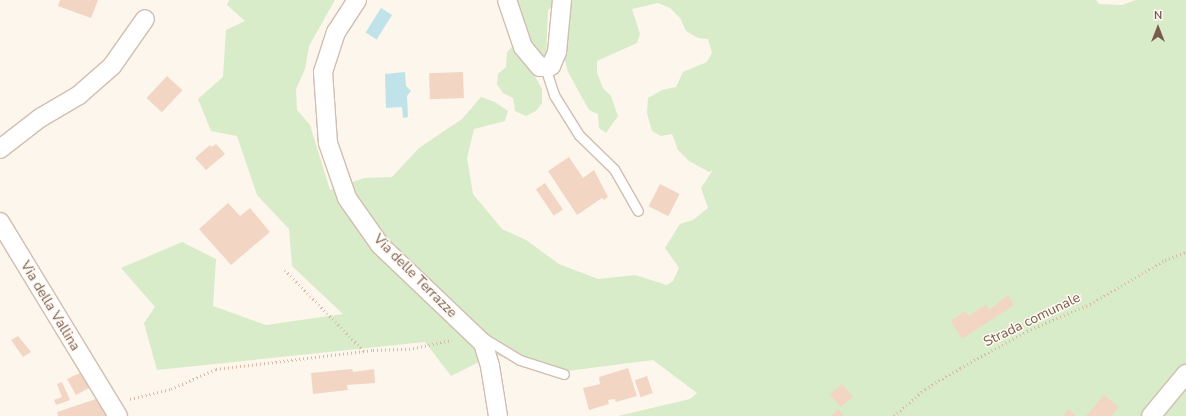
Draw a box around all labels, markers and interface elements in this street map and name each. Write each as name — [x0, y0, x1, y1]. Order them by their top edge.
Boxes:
north arrow — [1138, 8, 1178, 48]
text: N — [1154, 8, 1162, 23]
street label: Via delle Terrazze — [370, 231, 460, 321]
street label: Via della Vallina — [17, 258, 83, 354]
street label: Strada comunale — [981, 289, 1083, 351]

